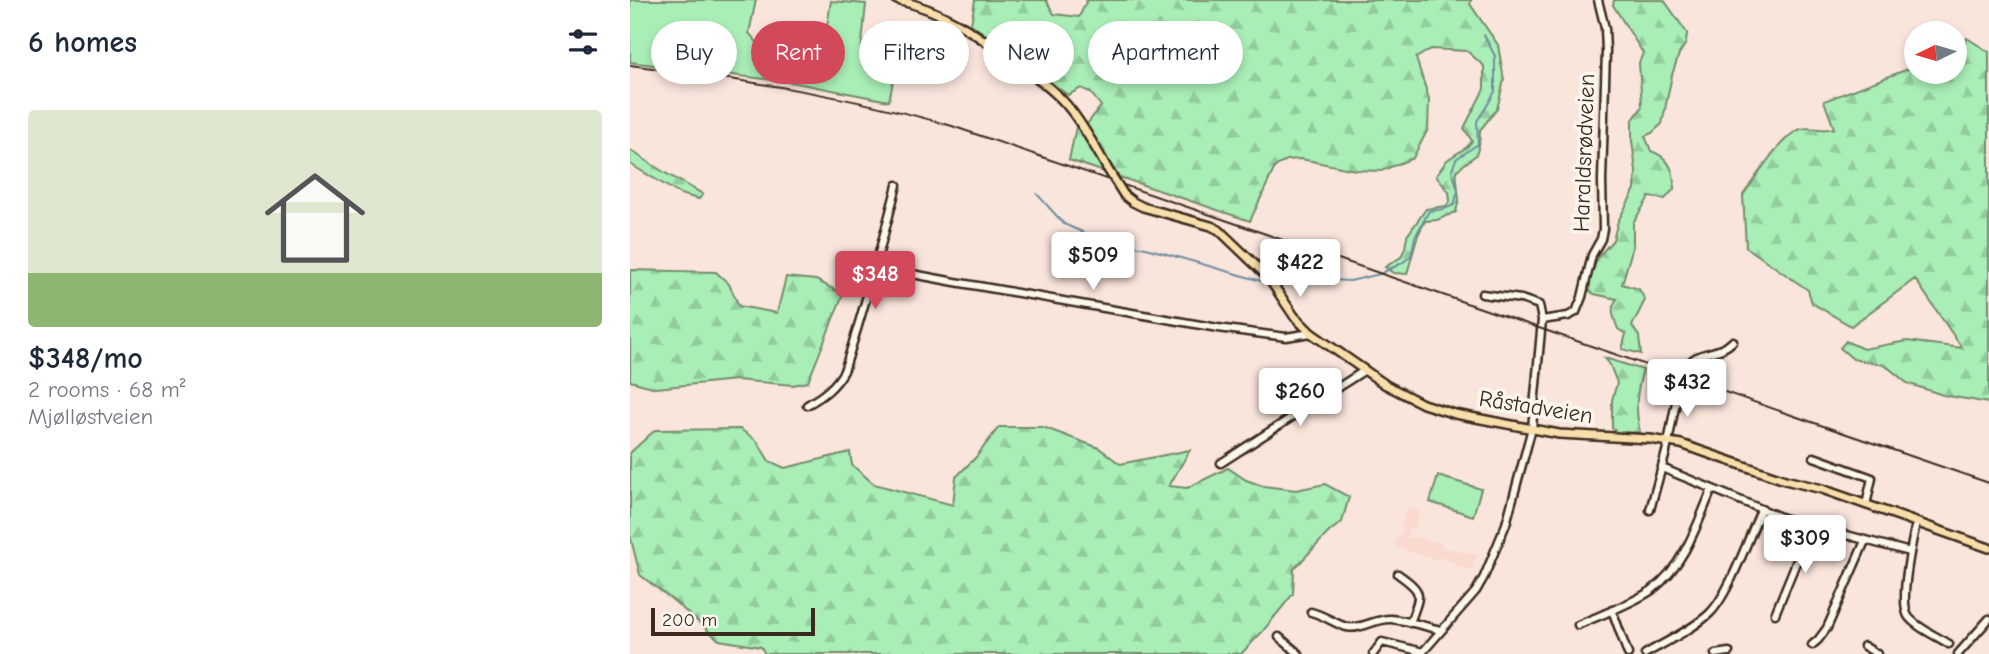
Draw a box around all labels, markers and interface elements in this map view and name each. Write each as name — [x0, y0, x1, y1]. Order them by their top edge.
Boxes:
chip: Buy — [651, 21, 737, 84]
chip: Rent — [751, 21, 845, 84]
chip: Filters — [859, 21, 969, 84]
chip: New — [983, 21, 1074, 84]
chip: Apartment — [1088, 21, 1243, 84]
north arrow — [1904, 21, 1967, 84]
map controls — [1904, 21, 1967, 84]
icon: filters — [564, 23, 602, 61]
text: 6 homes — [28, 25, 137, 60]
street label: Haraldsrødveien — [1568, 73, 1600, 233]
icon: home — [252, 155, 378, 281]
pin: $509 — [1052, 232, 1134, 292]
pin: $422 — [1259, 240, 1341, 299]
text: $509 — [1067, 241, 1119, 268]
text: $422 — [1276, 248, 1324, 275]
pin: $348 — [834, 252, 916, 311]
text: $348 — [851, 260, 899, 287]
text: $348/mo — [28, 341, 143, 376]
pin: $432 — [1646, 360, 1728, 419]
pin: $260 — [1259, 368, 1341, 428]
text: $432 — [1663, 368, 1711, 395]
text: 2 rooms · 68 m² — [28, 376, 186, 403]
text: $260 — [1275, 377, 1325, 404]
street label: Råstadveien — [1477, 385, 1595, 429]
text: Mjølløstveien — [28, 403, 153, 430]
pin: $309 — [1764, 516, 1846, 575]
text: $309 — [1780, 524, 1830, 551]
scale bar — [651, 605, 816, 637]
text: 200 m — [662, 609, 717, 631]

